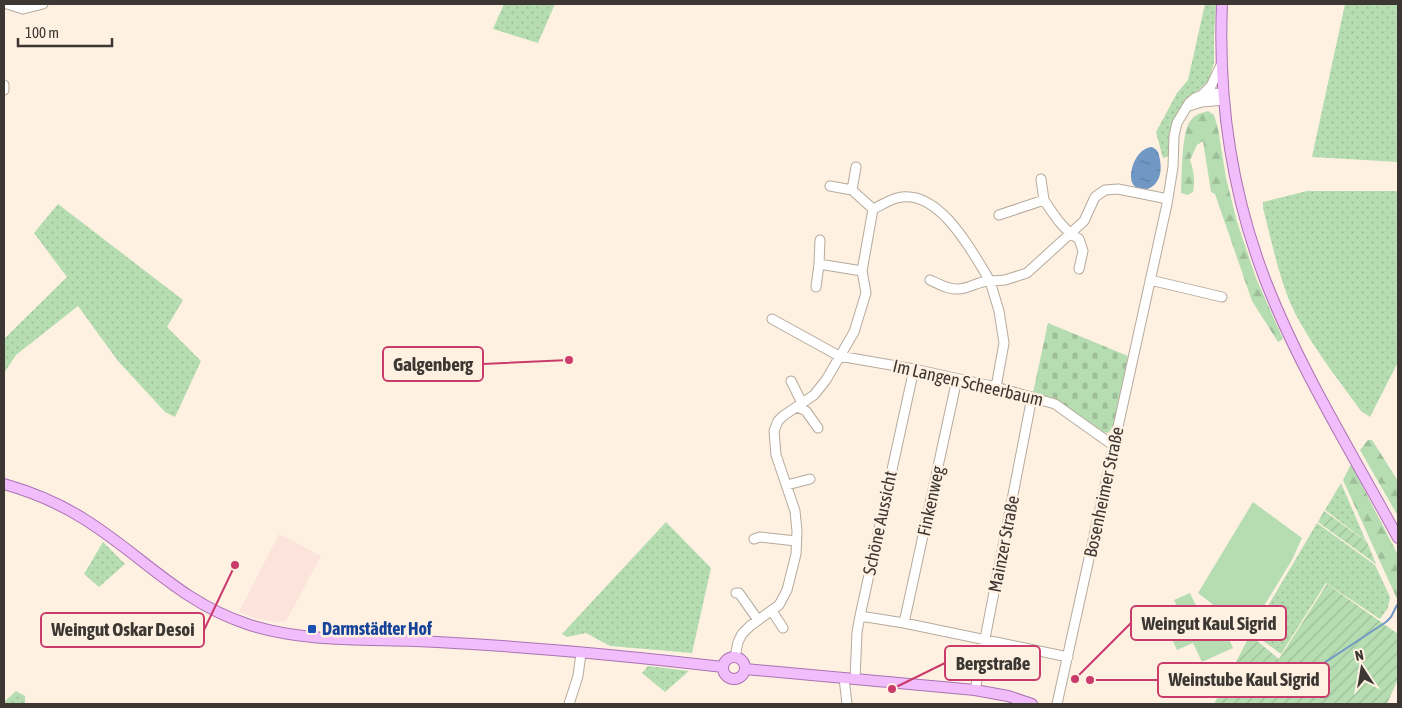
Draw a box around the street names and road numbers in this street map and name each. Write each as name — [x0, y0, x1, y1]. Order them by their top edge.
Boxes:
street label: Im Langen Scheerbaum — [891, 355, 1045, 410]
street label: Bosenheimer Straße — [1079, 425, 1128, 559]
street label: Finkenweg — [913, 464, 948, 538]
street label: Schöne Aussicht — [858, 469, 901, 577]
street label: Mainzer Straße — [984, 494, 1023, 594]

